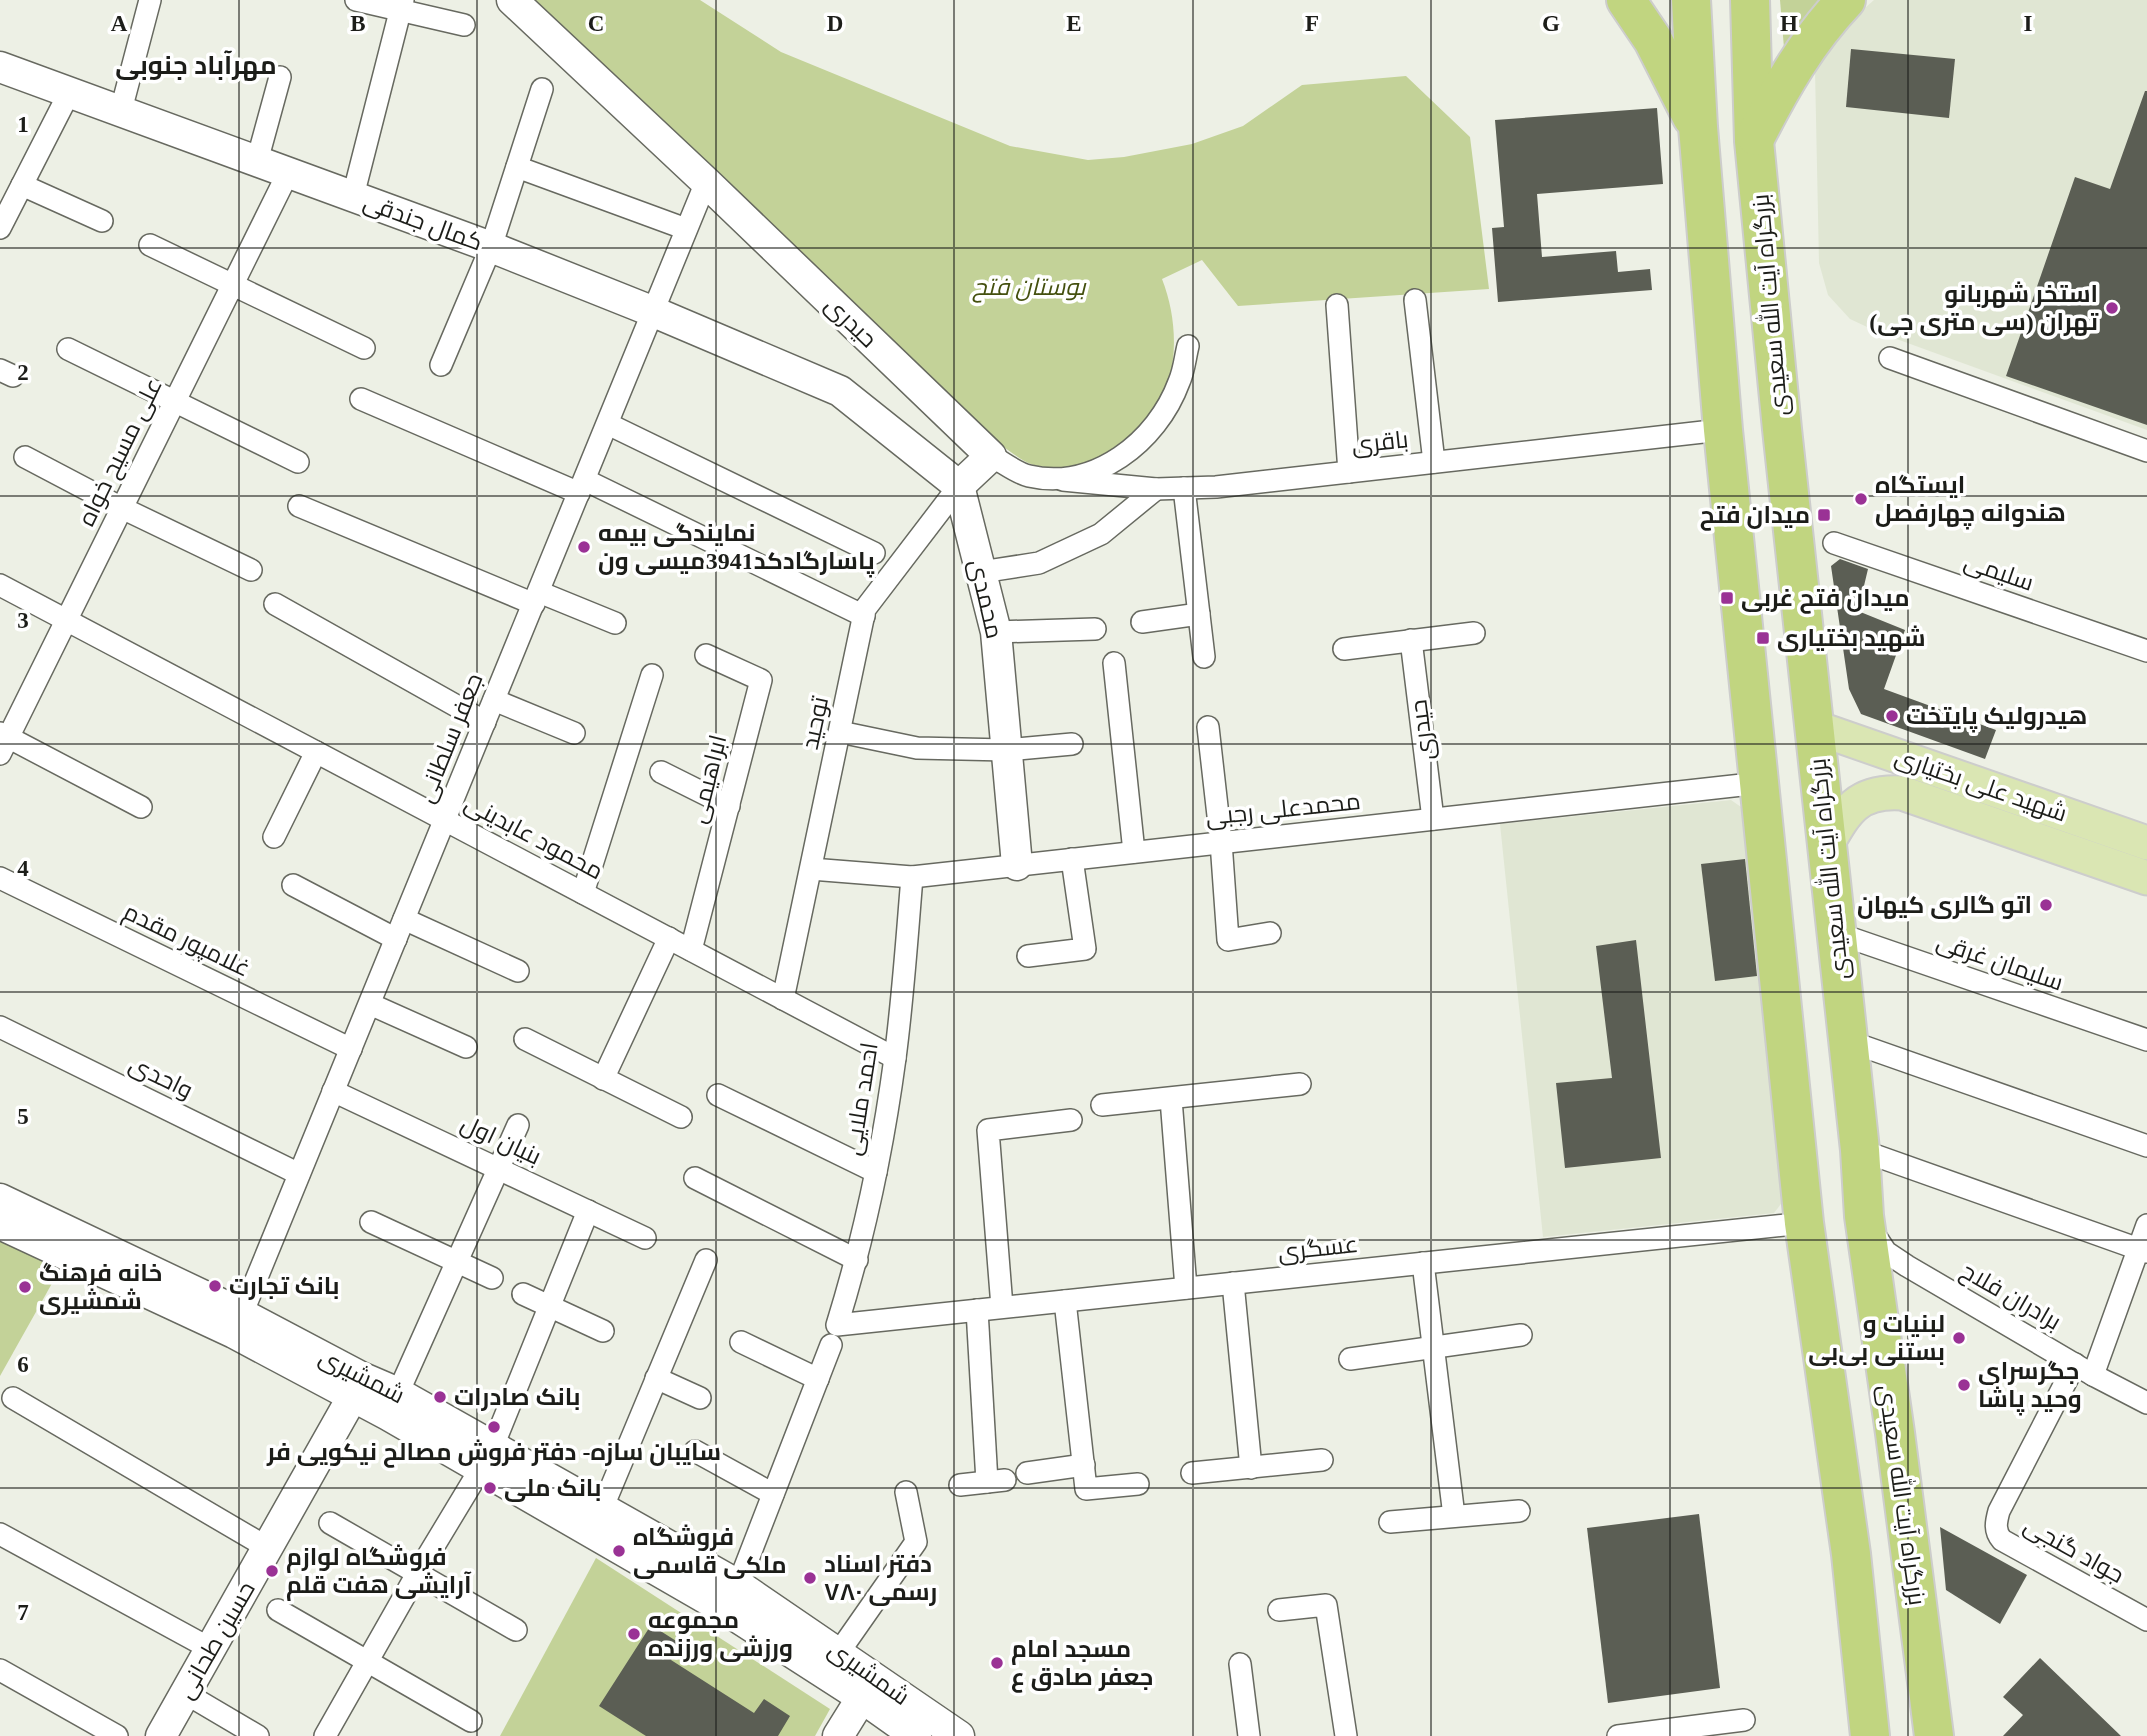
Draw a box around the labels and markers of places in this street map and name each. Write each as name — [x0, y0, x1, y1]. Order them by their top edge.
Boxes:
place label: استخر شهربانو تهران (سی متری جی) — [1869, 281, 2099, 336]
marker: استخر شهربانو تهران (سی متری جی) — [2104, 300, 2120, 316]
place label: ایستگاه هندوانه چهارفصل — [1875, 472, 2066, 530]
marker: ایستگاه هندوانه چهارفصل — [1853, 491, 1869, 507]
place label: میدان فتح — [1700, 502, 1810, 531]
marker: میدان فتح — [1816, 507, 1832, 523]
place label: نمایندگی بیمه پاسارگادکد3941میسی ون — [598, 520, 875, 578]
marker: نمایندگی بیمه پاسارگادکد3941میسی ون — [576, 539, 592, 555]
place label: میدان فتح غربی — [1741, 585, 1910, 614]
marker: میدان فتح غربی — [1719, 590, 1735, 606]
place label: شهید بختیاری — [1777, 625, 1926, 652]
marker: شهید بختیاری — [1755, 630, 1771, 646]
place label: هیدرولیک پایتخت — [1906, 703, 2087, 733]
marker: هیدرولیک پایتخت — [1884, 708, 1900, 724]
place label: اتو گالری کیهان — [1857, 892, 2032, 919]
marker: اتو گالری کیهان — [2038, 897, 2054, 913]
place label: خانه فرهنگ شمشیری — [39, 1260, 162, 1315]
place label: بانک تجارت — [229, 1273, 339, 1300]
marker: بانک تجارت — [207, 1278, 223, 1294]
marker: خانه فرهنگ شمشیری — [17, 1279, 33, 1295]
place label: لبنیات و بستنی بی‌بی — [1808, 1311, 1945, 1366]
marker: لبنیات و بستنی بی‌بی — [1951, 1330, 1967, 1346]
place label: جگرسرای وحید پاشا — [1978, 1358, 2082, 1416]
marker: جگرسرای وحید پاشا — [1956, 1377, 1972, 1393]
place label: بانک صادرات — [454, 1384, 580, 1411]
marker: بانک صادرات — [432, 1389, 448, 1405]
marker: سایبان سازه- دفتر فروش مصالح نیکویی فر — [486, 1419, 502, 1435]
place label: سایبان سازه- دفتر فروش مصالح نیکویی فر — [266, 1439, 721, 1468]
place label: بانک ملی — [504, 1475, 601, 1502]
marker: بانک ملی — [482, 1480, 498, 1496]
place label: فروشگاه ملکی قاسمی — [633, 1524, 787, 1579]
marker: فروشگاه ملکی قاسمی — [611, 1543, 627, 1559]
place label: فروشگاه لوازم آرایشی هفت قلم — [286, 1544, 472, 1601]
place label: دفتر اسناد رسمی ۷۸۰ — [824, 1551, 937, 1606]
marker: فروشگاه لوازم آرایشی هفت قلم — [264, 1563, 280, 1579]
marker: دفتر اسناد رسمی ۷۸۰ — [802, 1570, 818, 1586]
place label: مجموعه ورزشی ورزنده — [648, 1607, 793, 1662]
marker: مجموعه ورزشی ورزنده — [626, 1626, 642, 1642]
place label: مسجد امام جعفر صادق ع — [1011, 1636, 1153, 1693]
marker: مسجد امام جعفر صادق ع — [989, 1655, 1005, 1671]

